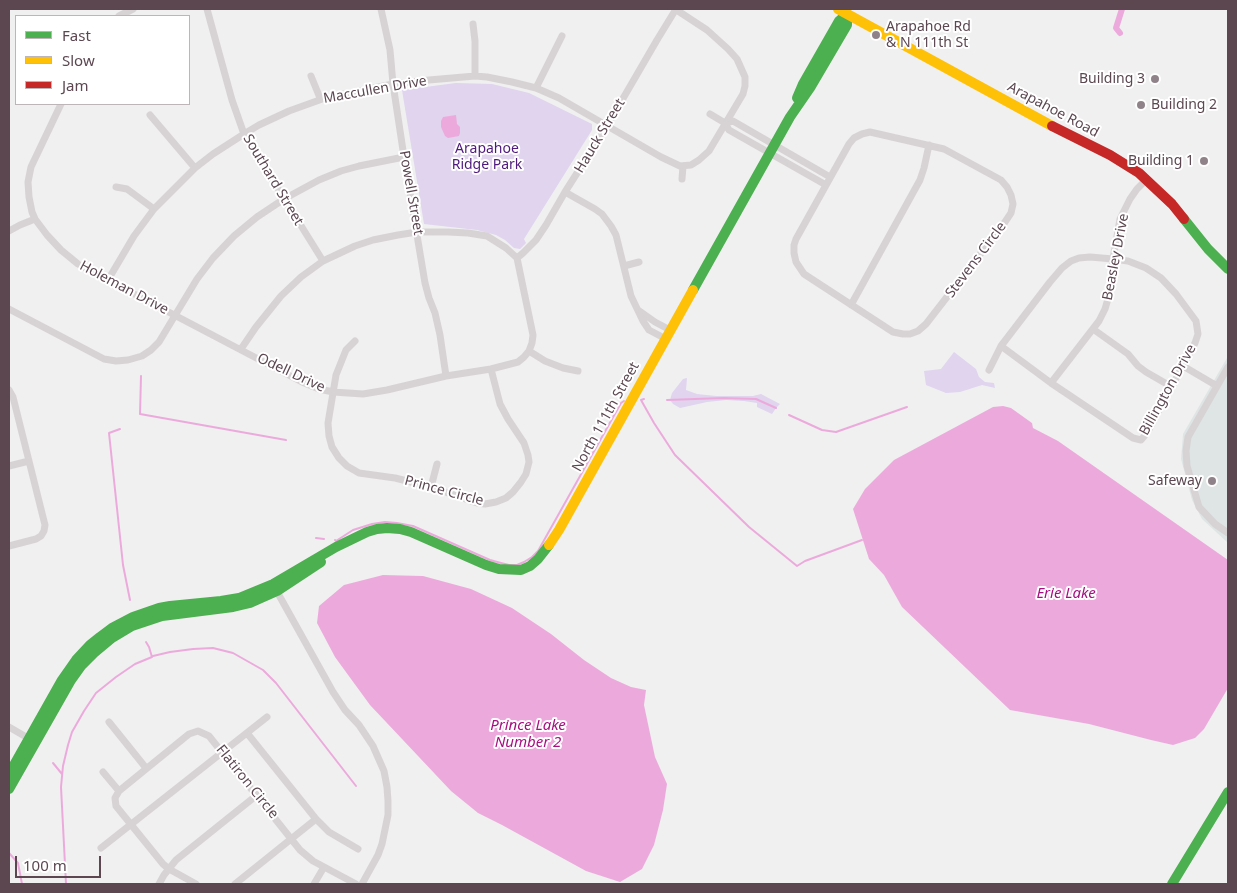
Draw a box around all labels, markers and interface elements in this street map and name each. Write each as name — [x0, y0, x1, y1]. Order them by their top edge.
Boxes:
legend — [15, 15, 190, 105]
place label: Arapahoe Rd & N 111th St — [886, 19, 971, 52]
text: Fast — [62, 25, 91, 45]
marker: Arapahoe Rd & N 111th St — [870, 29, 882, 41]
text: Slow — [62, 50, 95, 70]
place label: Building 3 — [1079, 71, 1145, 87]
street label: Maccullen Drive — [322, 73, 428, 107]
marker: Building 3 — [1149, 73, 1161, 85]
text: Jam — [62, 75, 89, 95]
street label: Arapahoe Road — [1004, 79, 1102, 141]
street label: Hauck Street — [571, 96, 629, 176]
place label: Building 2 — [1151, 97, 1217, 113]
marker: Building 2 — [1135, 99, 1147, 111]
street label: Southard Street — [239, 131, 307, 229]
park label: Arapahoe Ridge Park — [452, 141, 522, 174]
street label: Powell Street — [395, 149, 427, 237]
place label: Building 1 — [1128, 153, 1194, 169]
marker: Building 1 — [1198, 155, 1210, 167]
street label: Beasley Drive — [1099, 212, 1133, 302]
street label: Stevens Circle — [942, 219, 1010, 301]
street label: Holeman Drive — [77, 258, 171, 318]
street label: Billington Drive — [1136, 342, 1200, 438]
street label: Odell Drive — [254, 350, 328, 396]
street label: North 111th Street — [569, 359, 643, 475]
street label: Prince Circle — [403, 472, 485, 510]
place label: Safeway — [1148, 473, 1202, 489]
marker: Safeway — [1206, 475, 1218, 487]
water label: Erie Lake — [1036, 585, 1096, 603]
water label: Prince Lake Number 2 — [490, 717, 566, 752]
street label: Flatiron Circle — [212, 742, 282, 822]
scale bar — [18, 846, 104, 878]
text: 100 m — [23, 855, 67, 875]

